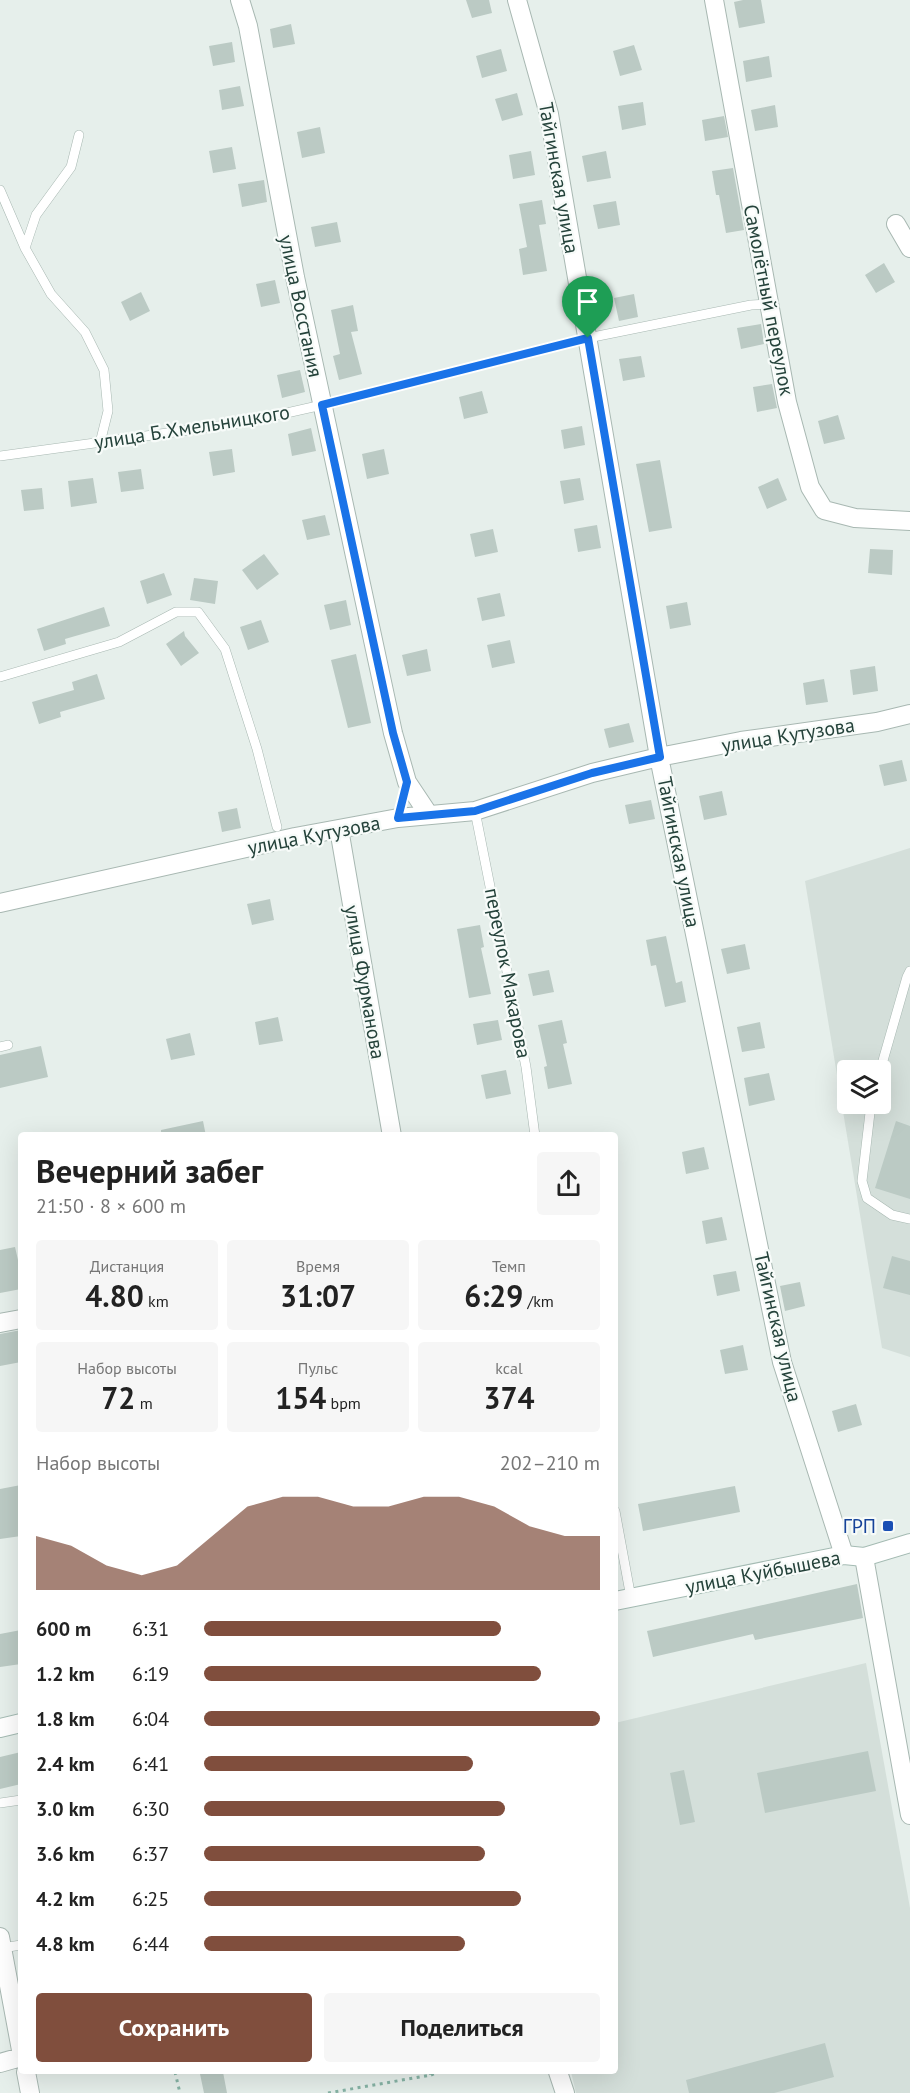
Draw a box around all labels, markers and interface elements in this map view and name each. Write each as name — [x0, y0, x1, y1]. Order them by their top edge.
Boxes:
street label: Тайгинская улица — [533, 100, 585, 256]
street label: Самолётный переулок — [738, 202, 800, 398]
street label: улица Восстания — [273, 232, 329, 380]
pin — [562, 276, 613, 338]
icon: arrive — [571, 285, 604, 318]
street label: улица Б.Хмельницкого — [92, 399, 292, 455]
street label: улица Кутузова — [720, 712, 856, 758]
street label: Тайгинская улица — [652, 774, 706, 930]
street label: улица Кутузова — [246, 809, 382, 861]
street label: переулок Макарова — [479, 886, 537, 1060]
street label: улица Фурманова — [339, 903, 391, 1061]
map controls — [837, 1060, 891, 1114]
button: layers — [837, 1060, 891, 1114]
text: Вечерний забег — [36, 1149, 263, 1192]
button: share — [537, 1152, 600, 1215]
text: 21:50 · 8 × 600 m — [36, 1193, 186, 1219]
street label: Тайгинская улица — [748, 1249, 808, 1405]
text: Дистанция — [90, 1256, 164, 1276]
text: Время — [296, 1256, 340, 1276]
text: Темп — [492, 1256, 526, 1276]
text: 4.80 — [85, 1276, 144, 1315]
text: 31:07 — [280, 1276, 356, 1315]
text: 6:29 — [464, 1276, 523, 1315]
text: km — [144, 1291, 169, 1311]
text: /km — [523, 1291, 554, 1311]
text: Набор высоты — [77, 1358, 177, 1378]
text: Пульс — [298, 1358, 338, 1378]
text: kcal — [495, 1358, 523, 1378]
text: 72 — [101, 1378, 135, 1417]
text: 154 — [275, 1378, 326, 1417]
text: 374 — [483, 1378, 535, 1417]
text: m — [135, 1393, 153, 1413]
text: bpm — [326, 1393, 361, 1413]
text: Набор высоты — [36, 1450, 160, 1476]
text: 202–210 m — [500, 1450, 600, 1476]
place label: ГРП — [843, 1513, 876, 1539]
marker: ГРП — [881, 1519, 895, 1533]
street label: улица Куйбышева — [683, 1544, 843, 1600]
text: 600 m — [36, 1616, 91, 1642]
text: 6:31 — [132, 1616, 169, 1642]
text: 1.2 km — [36, 1661, 95, 1687]
text: 6:19 — [132, 1661, 169, 1687]
text: 1.8 km — [36, 1706, 95, 1732]
text: 6:04 — [132, 1706, 169, 1732]
text: 2.4 km — [36, 1751, 95, 1777]
text: 6:41 — [132, 1751, 169, 1777]
text: 3.0 km — [36, 1796, 95, 1822]
text: 6:30 — [132, 1796, 169, 1822]
text: 3.6 km — [36, 1841, 95, 1867]
text: 6:37 — [132, 1841, 169, 1867]
text: 4.2 km — [36, 1886, 95, 1912]
text: 6:25 — [132, 1886, 169, 1912]
text: 4.8 km — [36, 1931, 95, 1957]
text: 6:44 — [132, 1931, 169, 1957]
button: Сохранить — [36, 1993, 312, 2062]
button: Поделиться — [324, 1993, 600, 2062]

